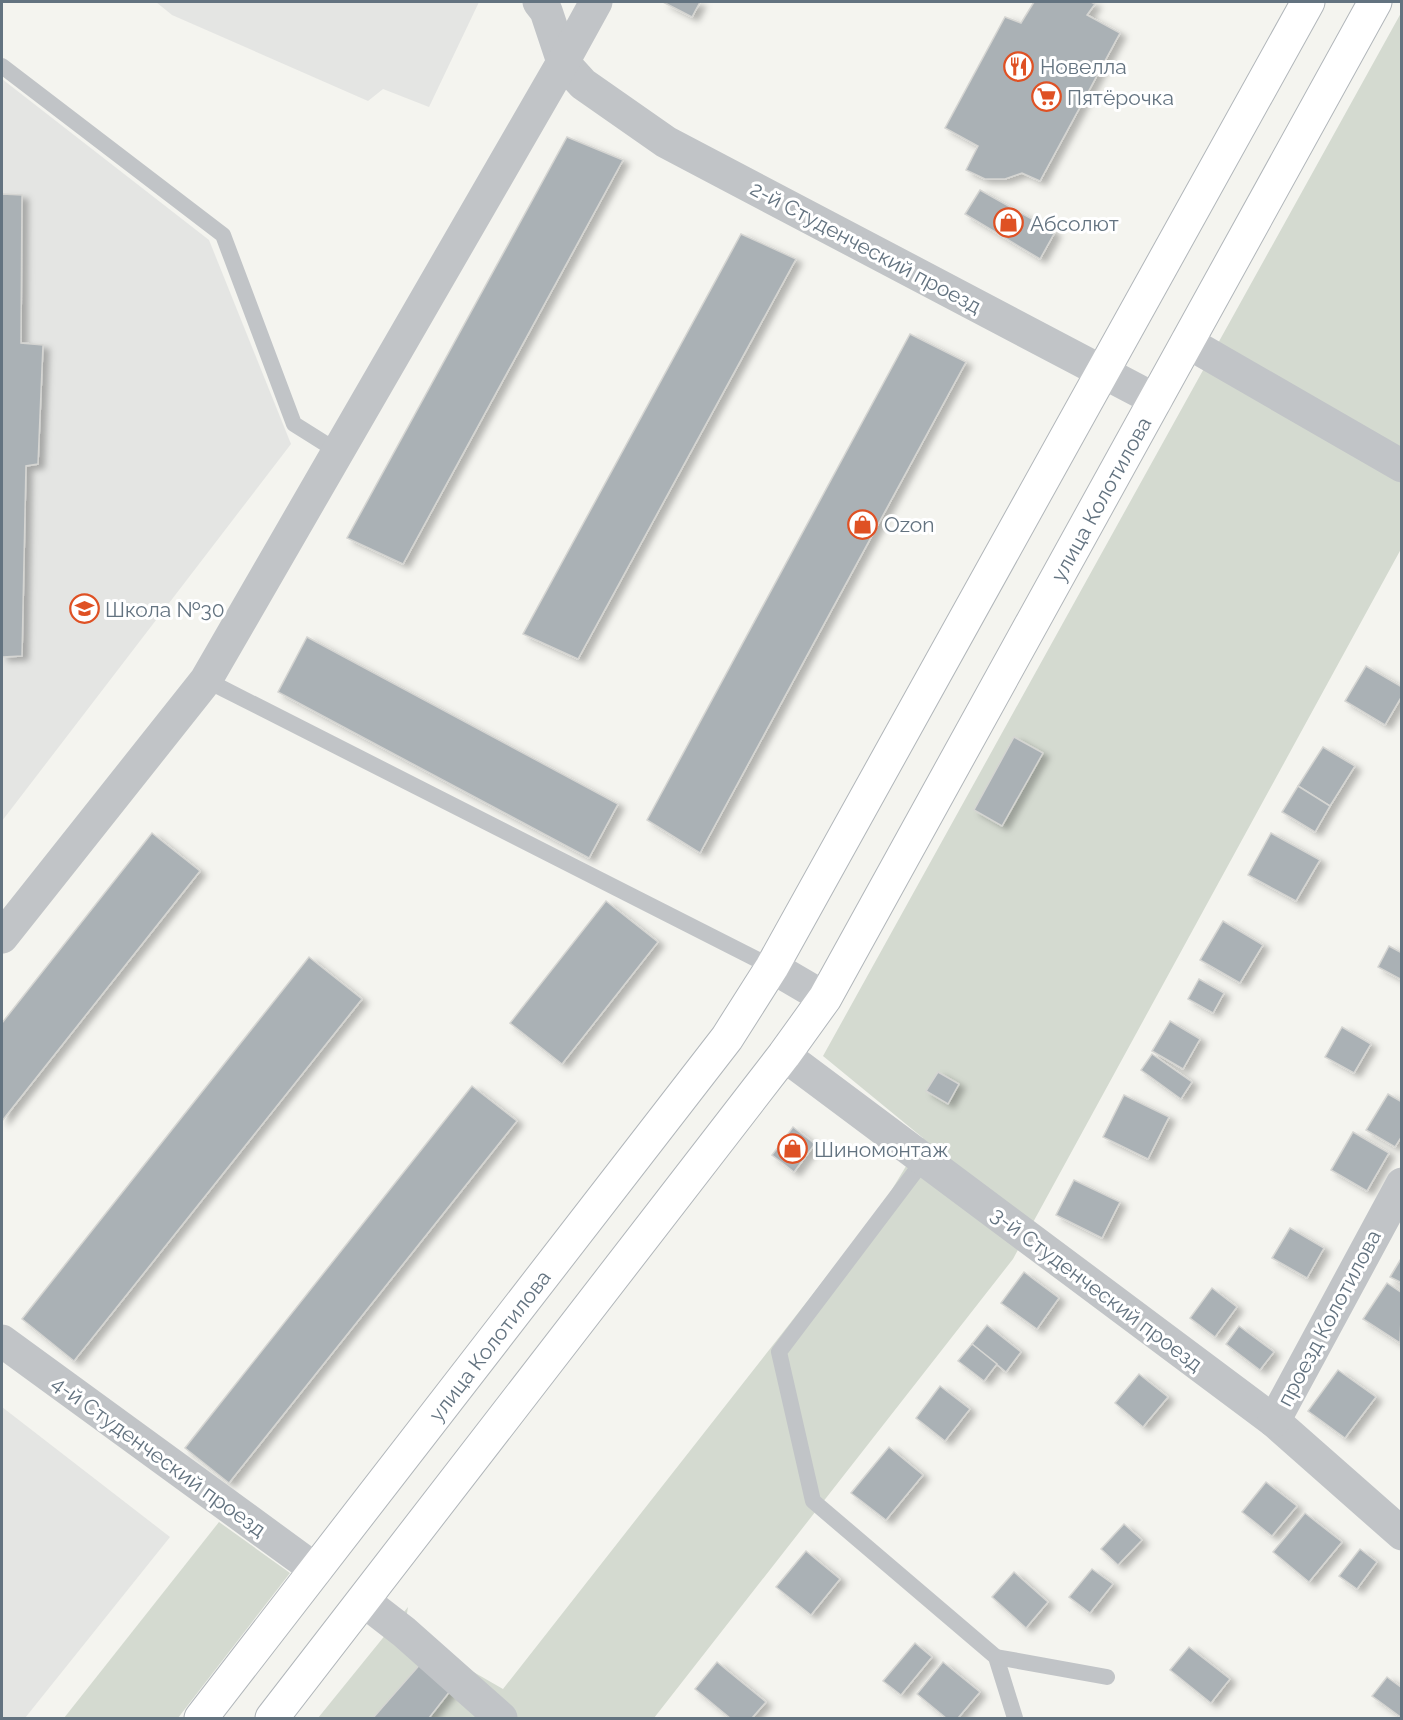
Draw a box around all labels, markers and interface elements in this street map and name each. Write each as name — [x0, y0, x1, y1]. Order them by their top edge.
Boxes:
restaurant icon: Новелла — [1003, 50, 1035, 82]
place label: Новелла — [1040, 54, 1127, 79]
supermarket icon: Пятёрочка — [1030, 81, 1062, 113]
place label: Пятёрочка — [1067, 85, 1174, 110]
street label: 2-й Студенческий проезд — [746, 175, 986, 319]
shop icon: Абсолют — [993, 207, 1025, 239]
place label: Абсолют — [1030, 211, 1119, 236]
street label: улица Колотилова — [1045, 412, 1156, 586]
shop icon: Ozon — [847, 508, 879, 540]
place label: Ozon — [884, 512, 935, 537]
school or university icon: Школа №30 — [68, 593, 100, 625]
place label: Школа №30 — [105, 597, 225, 622]
shop icon: Шиномонтаж — [777, 1133, 809, 1165]
place label: Шиномонтаж — [814, 1137, 949, 1162]
street label: 3-й Студенческий проезд — [986, 1201, 1208, 1377]
street label: проезд Колотилова — [1272, 1226, 1386, 1410]
street label: улица Колотилова — [423, 1265, 555, 1426]
street label: 4-й Студенческий проезд — [47, 1370, 271, 1542]

